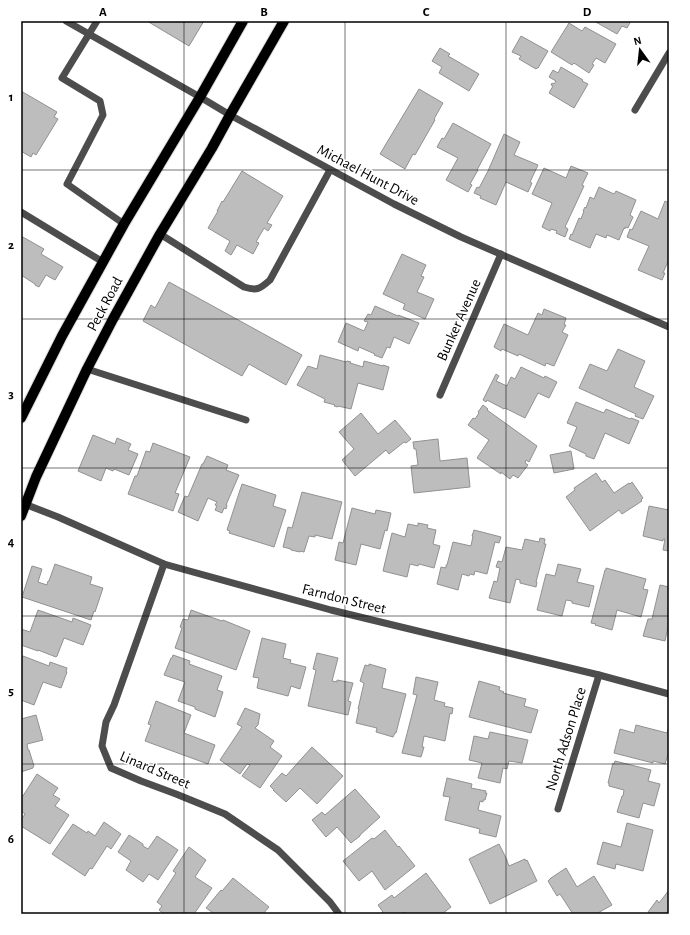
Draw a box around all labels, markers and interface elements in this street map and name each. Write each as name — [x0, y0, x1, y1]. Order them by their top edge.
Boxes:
text: A — [99, 6, 107, 19]
text: B — [260, 6, 268, 19]
text: C — [423, 6, 430, 19]
text: D — [583, 6, 592, 19]
north arrow — [620, 30, 660, 70]
text: N — [632, 35, 643, 47]
text: 1 — [9, 91, 13, 104]
street label: Michael Hunt Drive — [315, 142, 421, 208]
text: 2 — [8, 239, 14, 252]
street label: Peck Road — [85, 274, 126, 334]
street label: Bunker Avenue — [434, 277, 484, 363]
text: 3 — [8, 388, 14, 401]
text: 4 — [8, 536, 15, 549]
street label: Farndon Street — [300, 581, 388, 617]
text: 5 — [8, 685, 14, 698]
street label: North Adson Place — [543, 685, 589, 793]
street label: Linard Street — [118, 748, 193, 792]
text: 6 — [8, 833, 14, 846]

